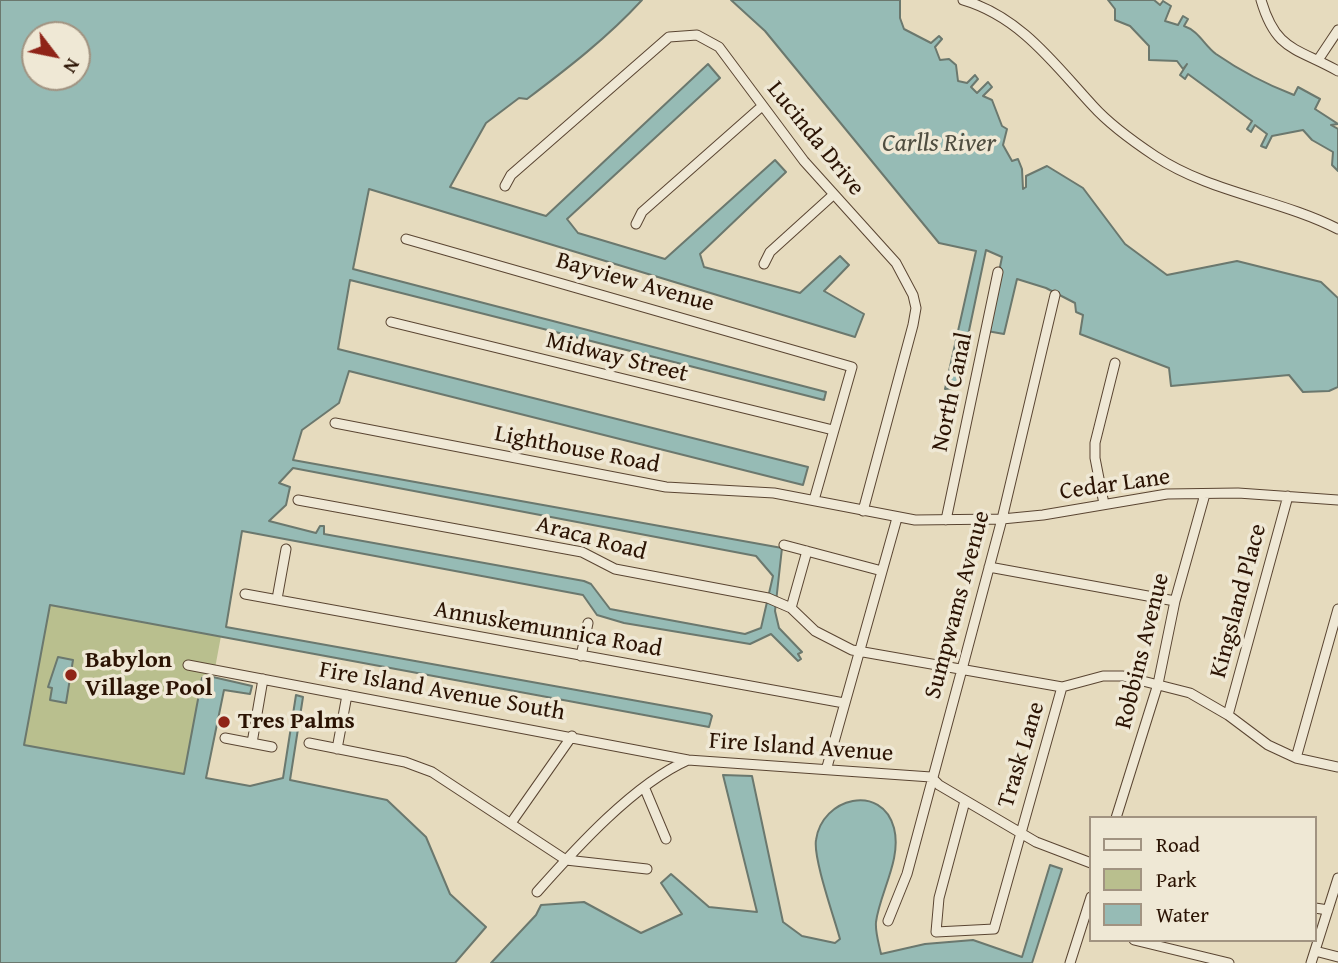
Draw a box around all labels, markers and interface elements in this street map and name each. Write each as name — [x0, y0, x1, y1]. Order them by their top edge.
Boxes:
north arrow — [21, 21, 91, 91]
text: N — [57, 53, 87, 79]
street label: Lucinda Drive — [760, 76, 870, 202]
water label: Carlls River — [882, 128, 996, 160]
street label: Bayview Avenue — [553, 247, 717, 319]
street label: Midway Street — [543, 326, 691, 390]
street label: North Canal — [926, 330, 980, 454]
street label: Lighthouse Road — [492, 420, 662, 480]
street label: Cedar Lane — [1058, 463, 1172, 507]
street label: Sumpwams Avenue — [919, 508, 997, 702]
street label: Araca Road — [533, 510, 649, 568]
street label: Kingsland Place — [1205, 521, 1273, 681]
street label: Robbins Avenue — [1110, 570, 1176, 732]
street label: Annuskemunnica Road — [432, 596, 664, 664]
place label: Babylon Village Pool — [85, 647, 212, 703]
street label: Fire Island Avenue South — [317, 656, 567, 728]
marker: Babylon Village Pool — [63, 667, 79, 683]
street label: Trask Lane — [992, 699, 1052, 811]
place label: Tres Palms — [238, 708, 355, 736]
marker: Tres Palms — [216, 714, 232, 730]
street label: Fire Island Avenue — [708, 727, 894, 769]
legend — [1090, 816, 1317, 942]
text: Road — [1156, 829, 1200, 860]
text: Park — [1156, 864, 1197, 895]
text: Water — [1156, 899, 1209, 930]

